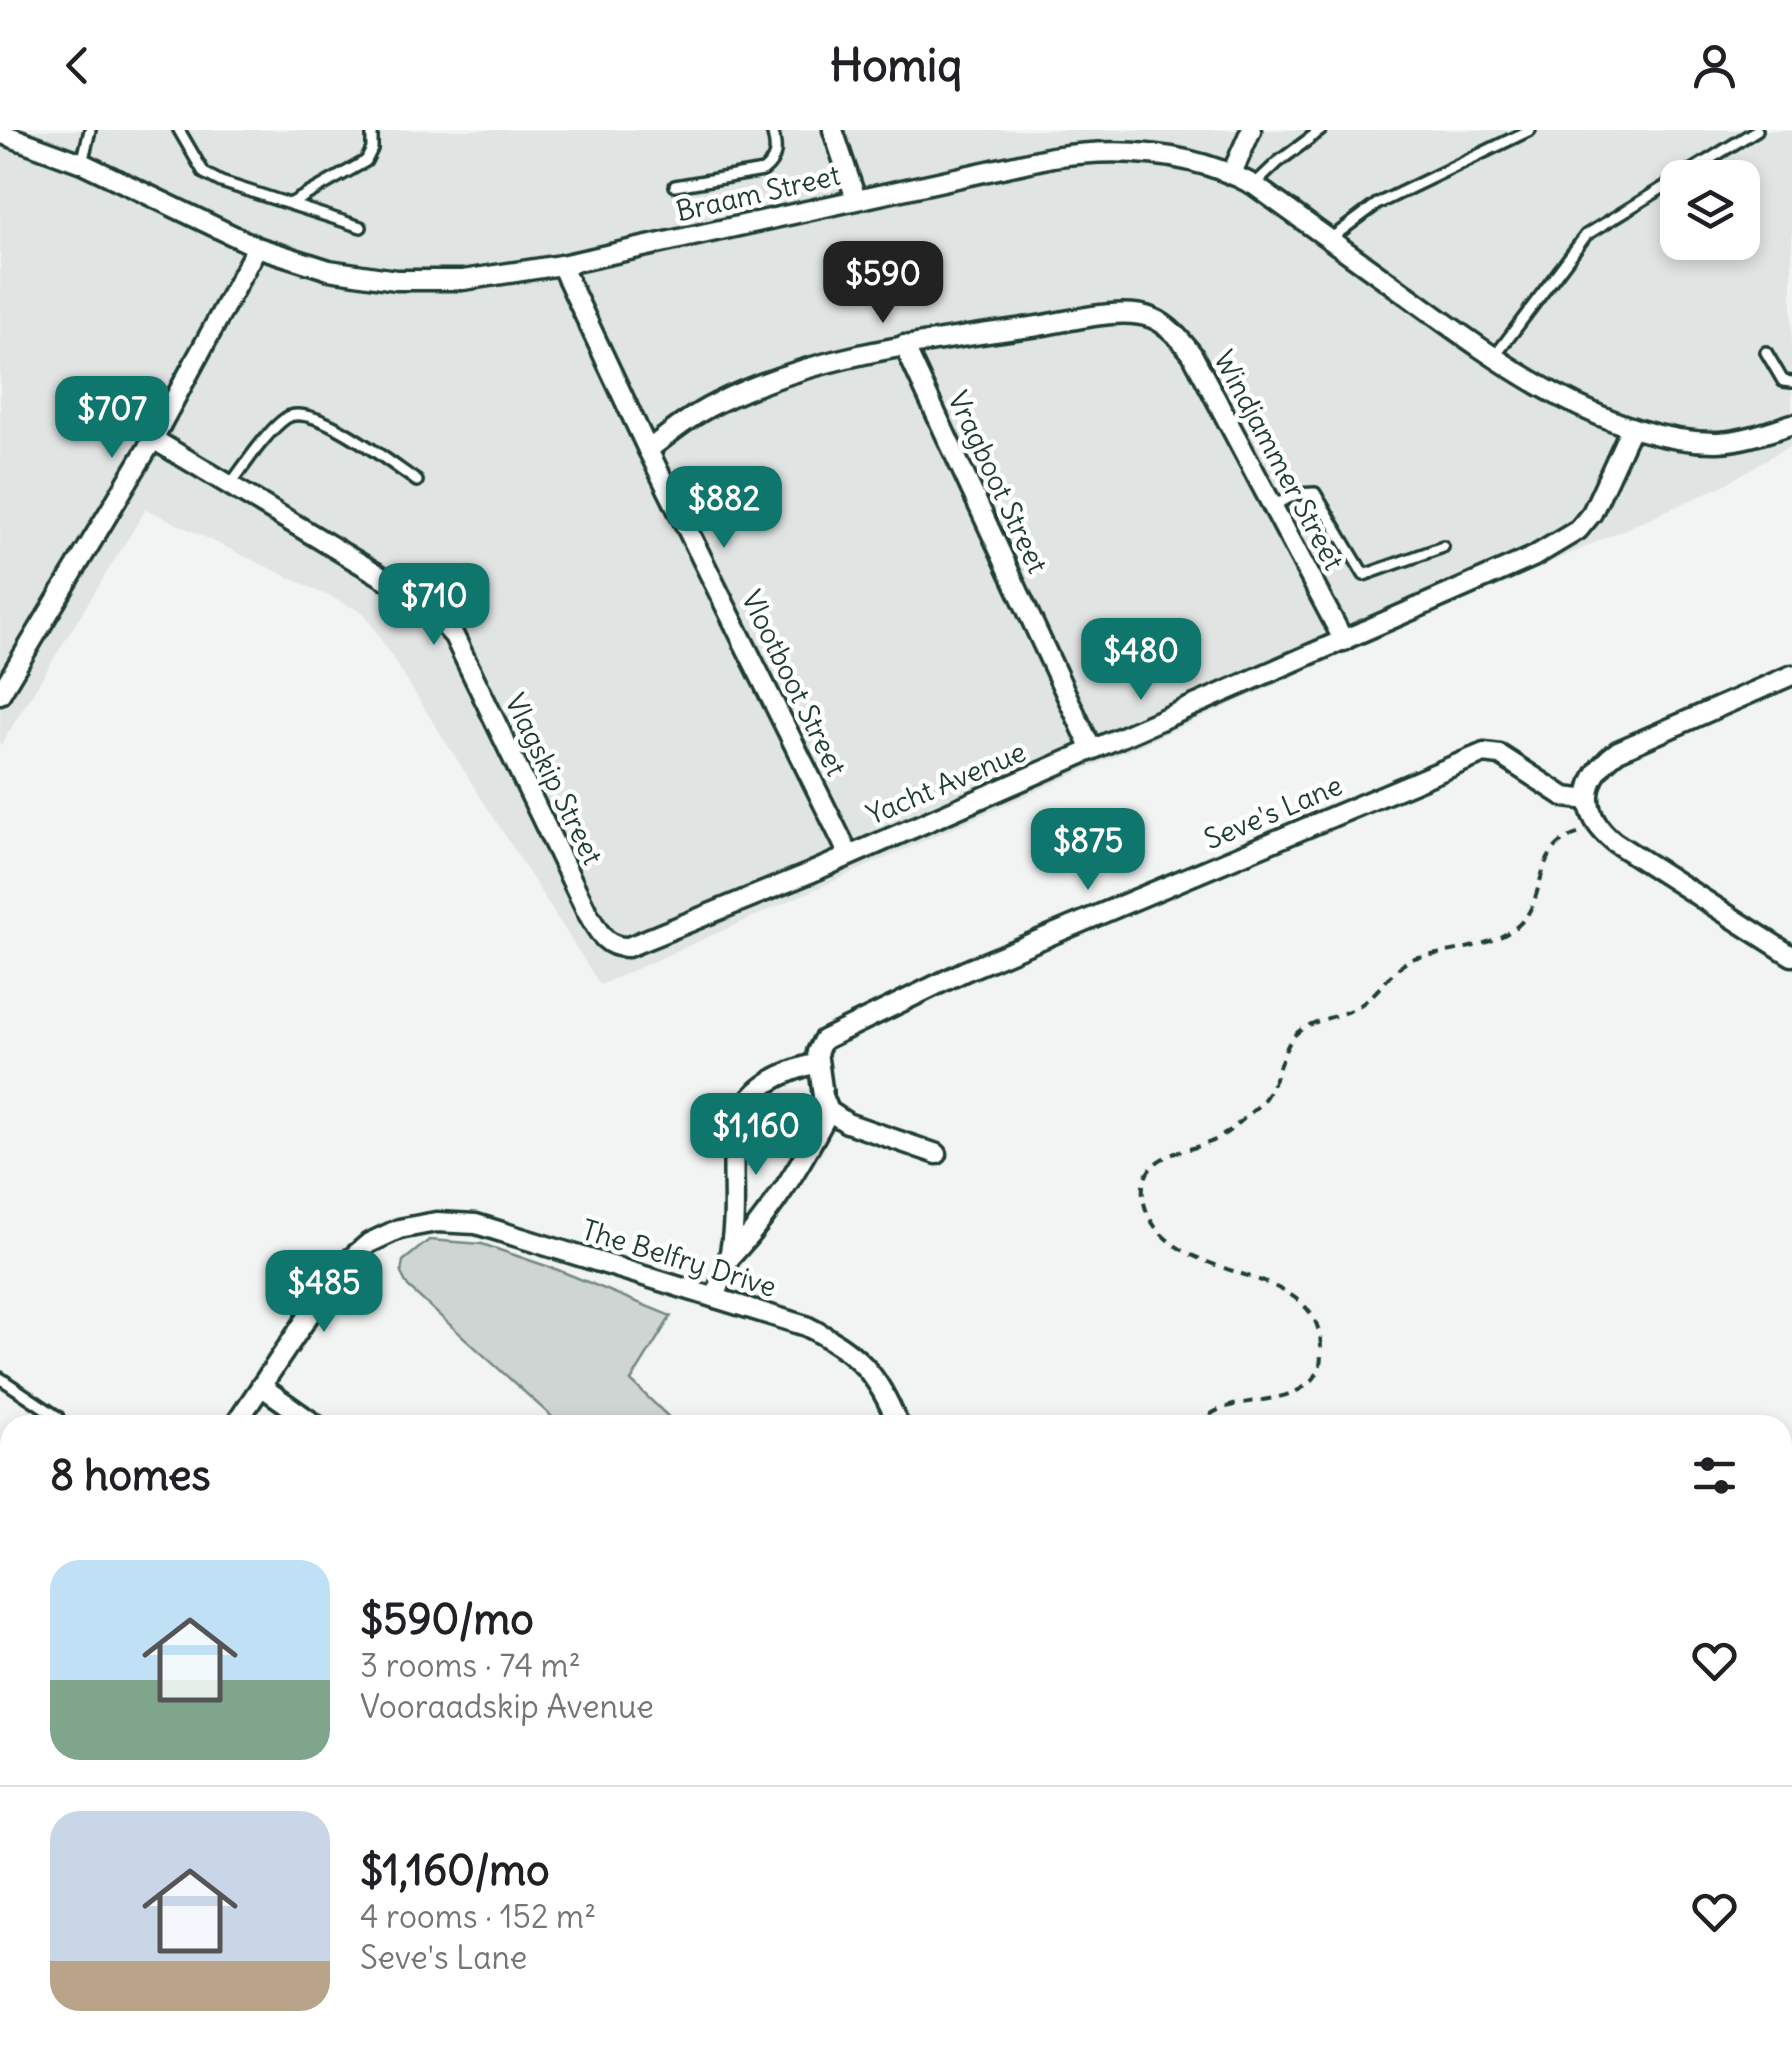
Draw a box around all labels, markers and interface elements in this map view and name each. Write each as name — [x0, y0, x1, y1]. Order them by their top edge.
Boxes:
text: Homiq — [830, 37, 962, 93]
icon: back — [50, 38, 105, 93]
icon: person — [1687, 38, 1742, 93]
street label: Braam Street — [672, 157, 844, 229]
map controls — [1660, 160, 1760, 260]
button: layers — [1660, 160, 1760, 260]
pin: $590 — [824, 241, 942, 326]
text: $590 — [845, 253, 921, 294]
street label: Windjammer Street — [1206, 344, 1352, 576]
pin: $707 — [53, 376, 171, 461]
street label: Vragboot Street — [940, 385, 1056, 579]
text: $707 — [77, 388, 147, 429]
pin: $882 — [665, 466, 783, 551]
text: $882 — [688, 478, 760, 519]
pin: $710 — [375, 563, 493, 648]
text: $710 — [400, 575, 468, 616]
street label: Vlootboot Street — [734, 584, 854, 782]
pin: $480 — [1082, 618, 1200, 703]
text: $480 — [1103, 630, 1179, 671]
street label: Vlagskip Street — [497, 688, 611, 870]
street label: Yacht Avenue — [861, 733, 1031, 833]
street label: Seve's Lane — [1199, 767, 1347, 857]
pin: $875 — [1029, 808, 1147, 893]
text: $875 — [1053, 820, 1123, 861]
pin: $1,160 — [675, 1093, 837, 1178]
text: $1,160 — [712, 1105, 800, 1146]
street label: The Belfry Drive — [577, 1211, 781, 1305]
pin: $485 — [265, 1250, 383, 1335]
text: $485 — [287, 1262, 361, 1303]
icon: filters — [1687, 1448, 1742, 1503]
text: 8 homes — [50, 1449, 211, 1501]
text: $590/mo — [360, 1593, 534, 1645]
icon: home — [130, 1600, 250, 1720]
icon: heart — [1687, 1633, 1742, 1688]
text: 3 rooms · 74 m² — [360, 1645, 581, 1686]
text: Vooraadskip Avenue — [360, 1686, 654, 1727]
text: $1,160/mo — [360, 1844, 550, 1896]
icon: home — [130, 1851, 250, 1971]
icon: heart — [1687, 1884, 1742, 1939]
text: 4 rooms · 152 m² — [360, 1896, 596, 1937]
text: Seve's Lane — [360, 1937, 527, 1978]

